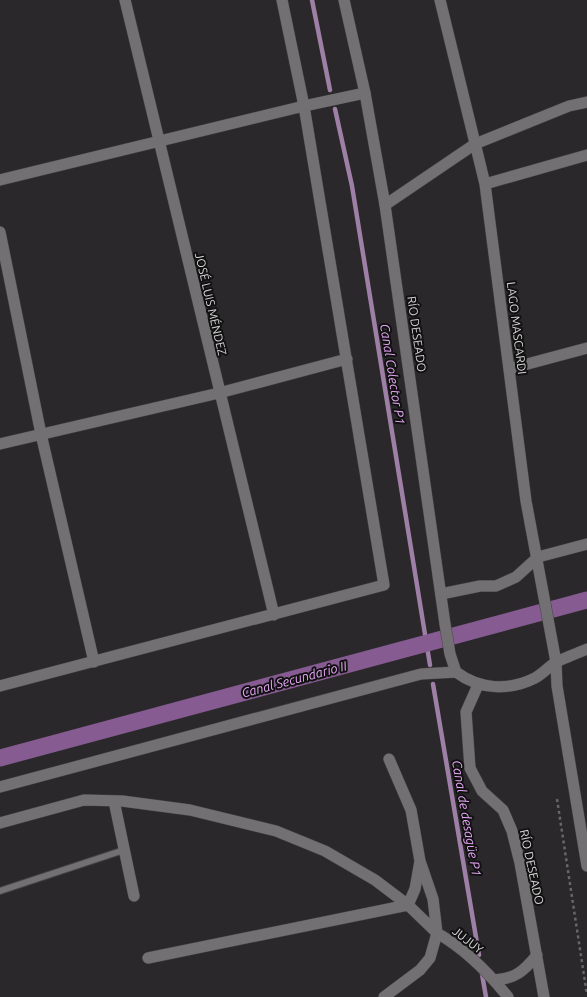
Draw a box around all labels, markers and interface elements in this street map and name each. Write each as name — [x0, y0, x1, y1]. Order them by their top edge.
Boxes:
street label: JOSÉ LUIS MÉNDEZ — [193, 251, 229, 357]
street label: LAGO MASCARDI — [505, 281, 529, 375]
street label: RÍO DESEADO — [405, 295, 429, 373]
water label: Canal Colector P1 — [378, 323, 408, 425]
water label: Canal Secundario II — [240, 658, 349, 700]
water label: Canal de desagüe P1 — [450, 759, 484, 877]
street label: RÍO DESEADO — [518, 828, 546, 906]
street label: JUJUY — [450, 924, 486, 956]

